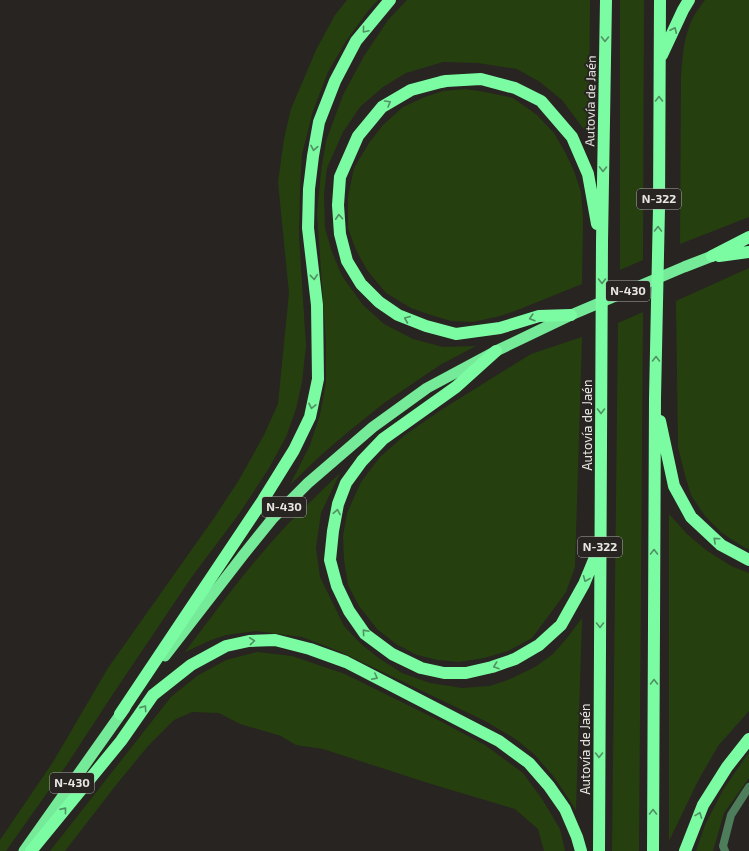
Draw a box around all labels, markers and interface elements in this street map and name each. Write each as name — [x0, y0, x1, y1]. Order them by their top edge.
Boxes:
one-way arrow — [363, 25, 370, 32]
one-way arrow — [669, 26, 677, 33]
one-way arrow — [601, 36, 609, 42]
street label: Autovía de Jaén — [581, 55, 599, 147]
one-way arrow — [655, 96, 663, 102]
one-way arrow — [384, 101, 391, 108]
one-way arrow — [311, 145, 319, 151]
one-way arrow — [599, 166, 607, 172]
road number: N-322 — [637, 189, 681, 209]
one-way arrow — [334, 214, 343, 220]
one-way arrow — [654, 226, 662, 232]
one-way arrow — [309, 274, 318, 280]
one-way arrow — [598, 278, 606, 284]
road number: N-430 — [606, 281, 650, 301]
one-way arrow — [529, 313, 536, 322]
one-way arrow — [404, 315, 411, 323]
one-way arrow — [652, 356, 660, 362]
street label: Autovía de Jaén — [579, 379, 595, 471]
one-way arrow — [309, 403, 317, 410]
one-way arrow — [597, 408, 605, 414]
road number: N-430 — [262, 497, 306, 517]
one-way arrow — [332, 509, 340, 515]
road number: N-322 — [578, 537, 622, 557]
one-way arrow — [713, 537, 721, 544]
one-way arrow — [650, 549, 658, 555]
one-way arrow — [583, 576, 591, 583]
one-way arrow — [596, 622, 604, 628]
one-way arrow — [362, 629, 369, 637]
one-way arrow — [249, 637, 255, 646]
one-way arrow — [493, 661, 500, 669]
one-way arrow — [371, 672, 378, 680]
one-way arrow — [650, 679, 658, 685]
street label: Autovía de Jaén — [577, 703, 593, 795]
one-way arrow — [139, 705, 146, 712]
one-way arrow — [595, 752, 603, 758]
road number: N-430 — [50, 773, 94, 793]
one-way arrow — [60, 807, 67, 815]
one-way arrow — [649, 809, 657, 815]
one-way arrow — [694, 811, 702, 818]

